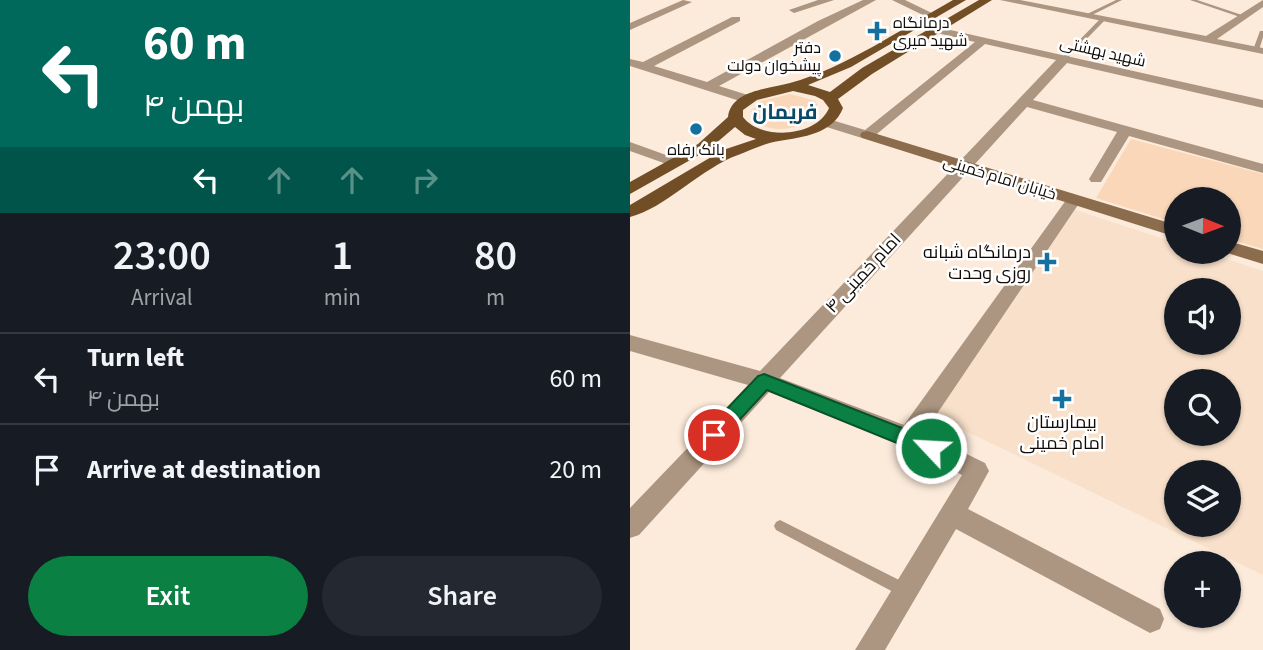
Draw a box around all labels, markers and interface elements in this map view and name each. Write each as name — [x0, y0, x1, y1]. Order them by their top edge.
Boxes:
text: 60 m — [143, 9, 247, 79]
place label: درمانگاه شهید میری — [893, 12, 967, 52]
marker: درمانگاه شهید میری — [867, 21, 887, 41]
icon: left — [28, 28, 119, 119]
street label: شهید بهشتی — [1058, 31, 1148, 73]
place label: دفتر پیشخوان دولت — [727, 37, 822, 77]
marker: دفتر پیشخوان دولت — [827, 48, 843, 64]
text: بهمن ۴ — [143, 83, 244, 129]
district label: فریمان — [753, 97, 817, 127]
marker: بانک رفاه — [688, 121, 704, 137]
place label: بانک رفاه — [667, 139, 725, 161]
street label: خیابان امام خمینی — [941, 150, 1059, 206]
icon: left — [187, 161, 225, 199]
icon: ahead — [260, 161, 298, 199]
icon: ahead — [333, 161, 371, 199]
icon: right — [406, 161, 444, 199]
north arrow — [1164, 187, 1241, 264]
map controls — [1164, 187, 1241, 628]
text: 23:00 — [113, 226, 211, 286]
text: 1 — [332, 226, 353, 286]
text: 80 — [474, 226, 517, 286]
street label: امام خمینی ۴ — [820, 228, 907, 319]
place label: درمانگاه شبانه روزی وحدت — [923, 240, 1031, 286]
marker: درمانگاه شبانه روزی وحدت — [1037, 252, 1057, 272]
button: sound — [1164, 278, 1241, 355]
text: Arrival — [131, 281, 193, 314]
text: min — [324, 281, 361, 314]
text: m — [486, 281, 505, 314]
text: Turn left — [87, 339, 184, 376]
icon: left — [28, 360, 66, 398]
text: 60 m — [549, 360, 602, 397]
button: search — [1164, 369, 1241, 446]
text: بهمن ۴ — [87, 382, 160, 415]
marker: بیمارستان امام خمینی — [1052, 389, 1072, 409]
pin — [684, 405, 744, 465]
place label: بیمارستان امام خمینی — [1019, 410, 1105, 456]
position arrow — [894, 411, 968, 485]
icon: arrive — [695, 416, 733, 454]
icon: arrive — [28, 451, 66, 489]
text: Arrive at destination — [87, 451, 321, 488]
text: 20 m — [549, 451, 602, 488]
button: layers — [1164, 460, 1241, 537]
button: + — [1164, 551, 1241, 628]
button: Exit — [28, 556, 308, 636]
button: Share — [322, 556, 602, 636]

